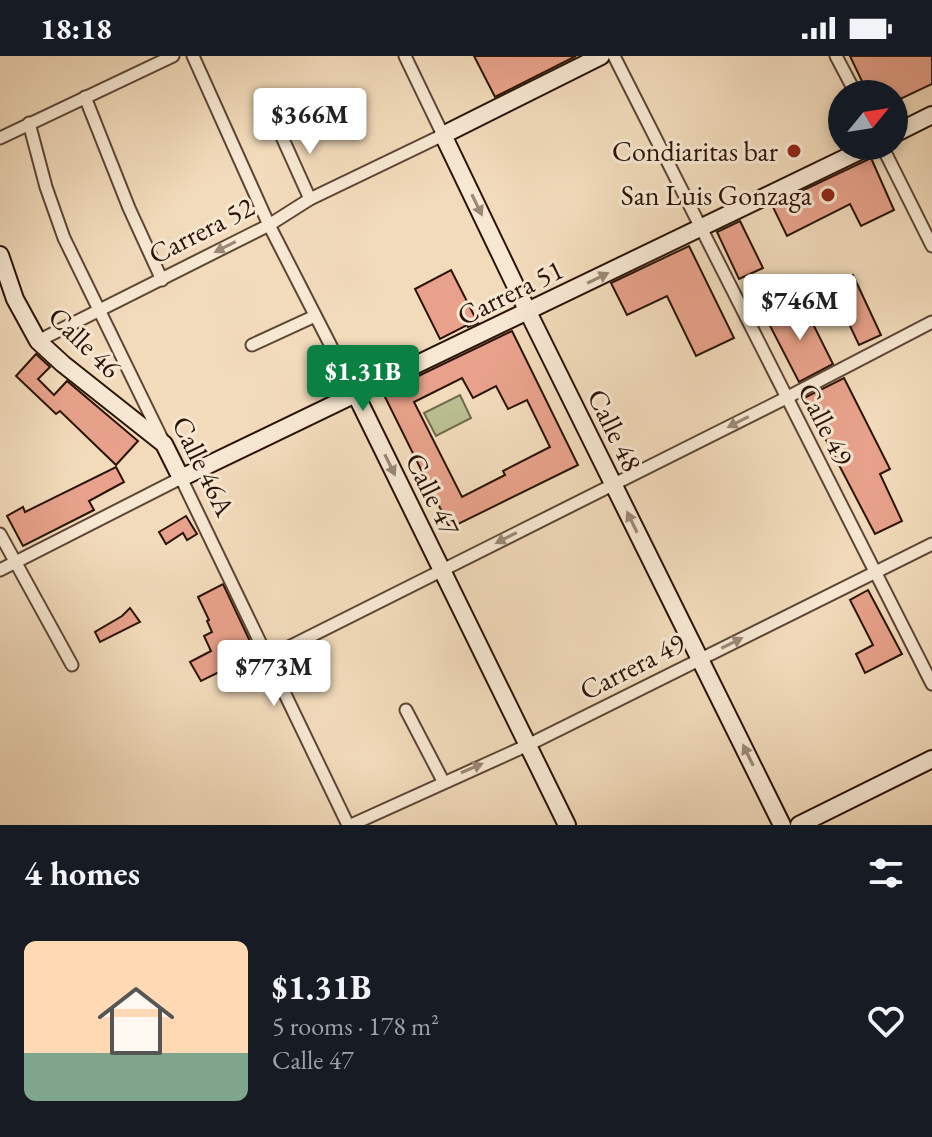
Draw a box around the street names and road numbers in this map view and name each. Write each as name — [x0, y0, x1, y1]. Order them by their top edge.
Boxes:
street label: Carrera 52 — [142, 188, 260, 272]
street label: Carrera 51 — [451, 251, 569, 333]
street label: Calle 46 — [41, 299, 129, 385]
street label: Calle 49 — [790, 377, 862, 471]
street label: Calle 48 — [580, 383, 650, 477]
street label: Calle 46A — [164, 410, 244, 523]
street label: Calle 47 — [398, 447, 469, 542]
street label: Carrera 49 — [573, 624, 691, 708]

